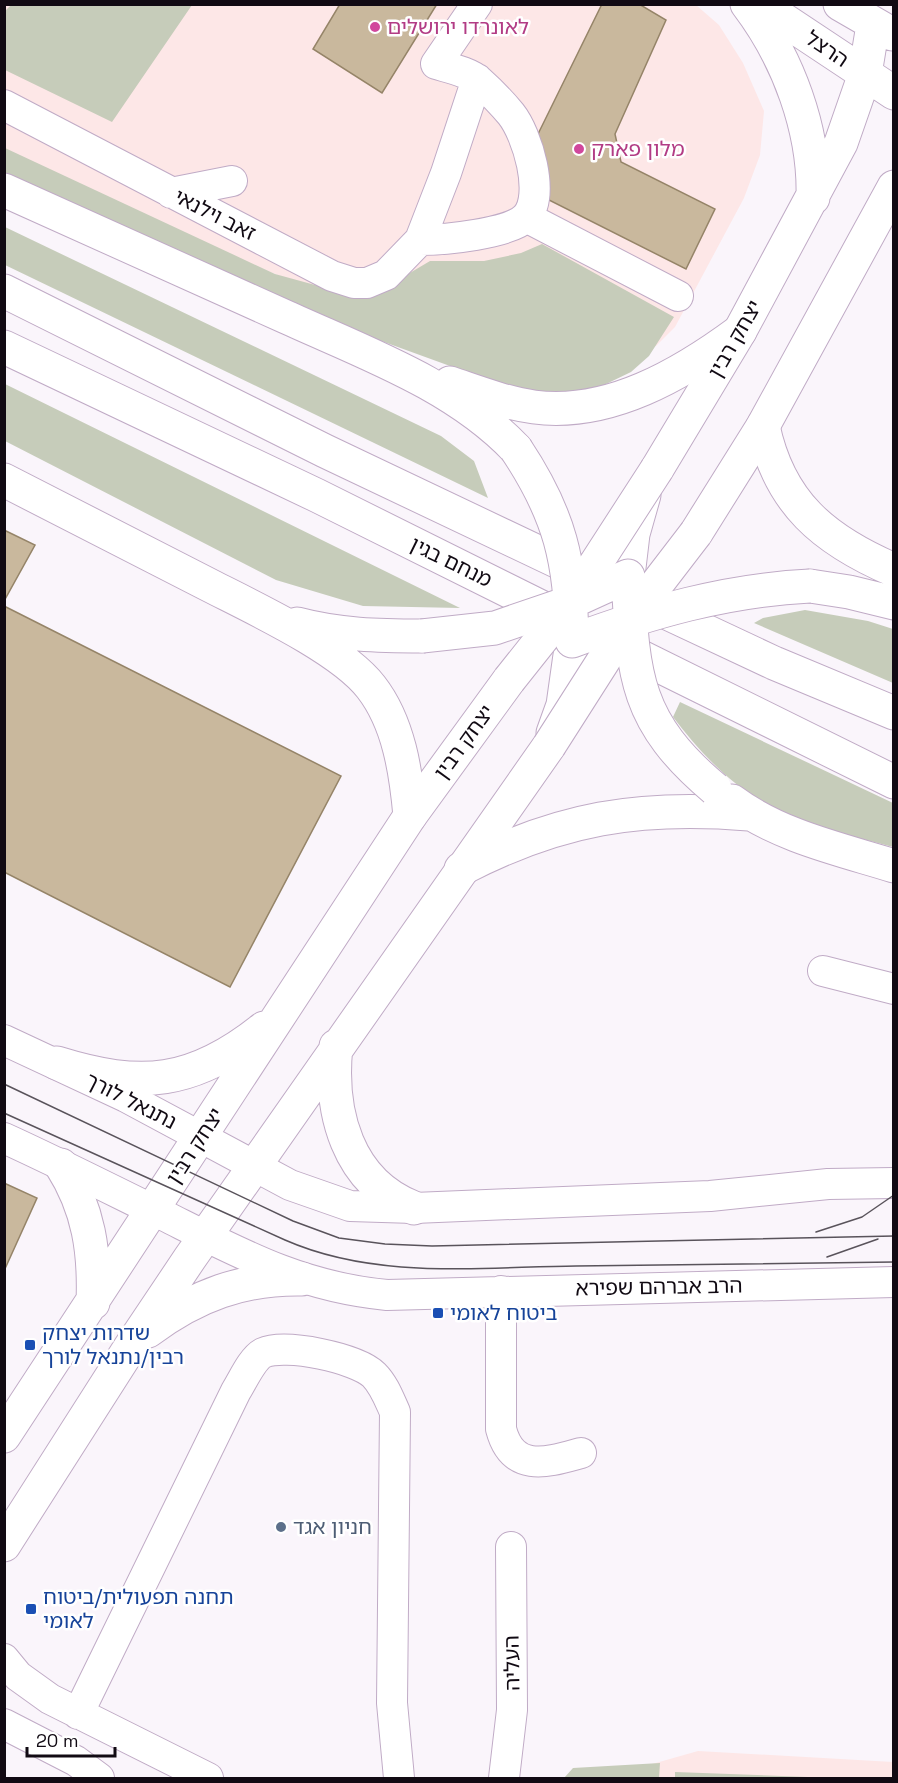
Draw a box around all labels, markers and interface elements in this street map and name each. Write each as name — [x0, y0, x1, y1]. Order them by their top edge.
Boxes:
place label: לאונרדו ירושלים — [387, 13, 529, 40]
marker: לאונרדו ירושלים — [368, 20, 382, 34]
street label: הרצל — [800, 24, 854, 73]
place label: מלון פארק — [591, 135, 685, 162]
marker: מלון פארק — [572, 142, 586, 156]
street label: זאב וילנאי — [170, 183, 261, 247]
street label: יצחק רבין — [701, 295, 768, 383]
street label: מנחם בגין — [406, 530, 497, 593]
street label: יצחק רבין — [428, 699, 500, 784]
street label: נתנאל לורך — [81, 1066, 181, 1135]
street label: יצחק רבין — [160, 1102, 229, 1189]
street label: הרב אברהם שפירא — [575, 1272, 743, 1301]
place label: ביטוח לאומי — [450, 1299, 558, 1326]
marker: ביטוח לאומי — [431, 1306, 445, 1320]
place label: שדרות יצחק רבין/נתנאל לורך — [42, 1319, 184, 1370]
marker: שדרות יצחק רבין/נתנאל לורך — [23, 1338, 37, 1352]
place label: חניון אגד — [293, 1513, 372, 1540]
marker: חניון אגד — [274, 1520, 288, 1534]
place label: תחנה תפעולית/ביטוח לאומי — [43, 1583, 234, 1634]
marker: תחנה תפעולית/ביטוח לאומי — [24, 1602, 38, 1616]
street label: העליה — [498, 1635, 525, 1691]
scale bar — [27, 1720, 116, 1758]
text: 20 m — [36, 1729, 79, 1752]

